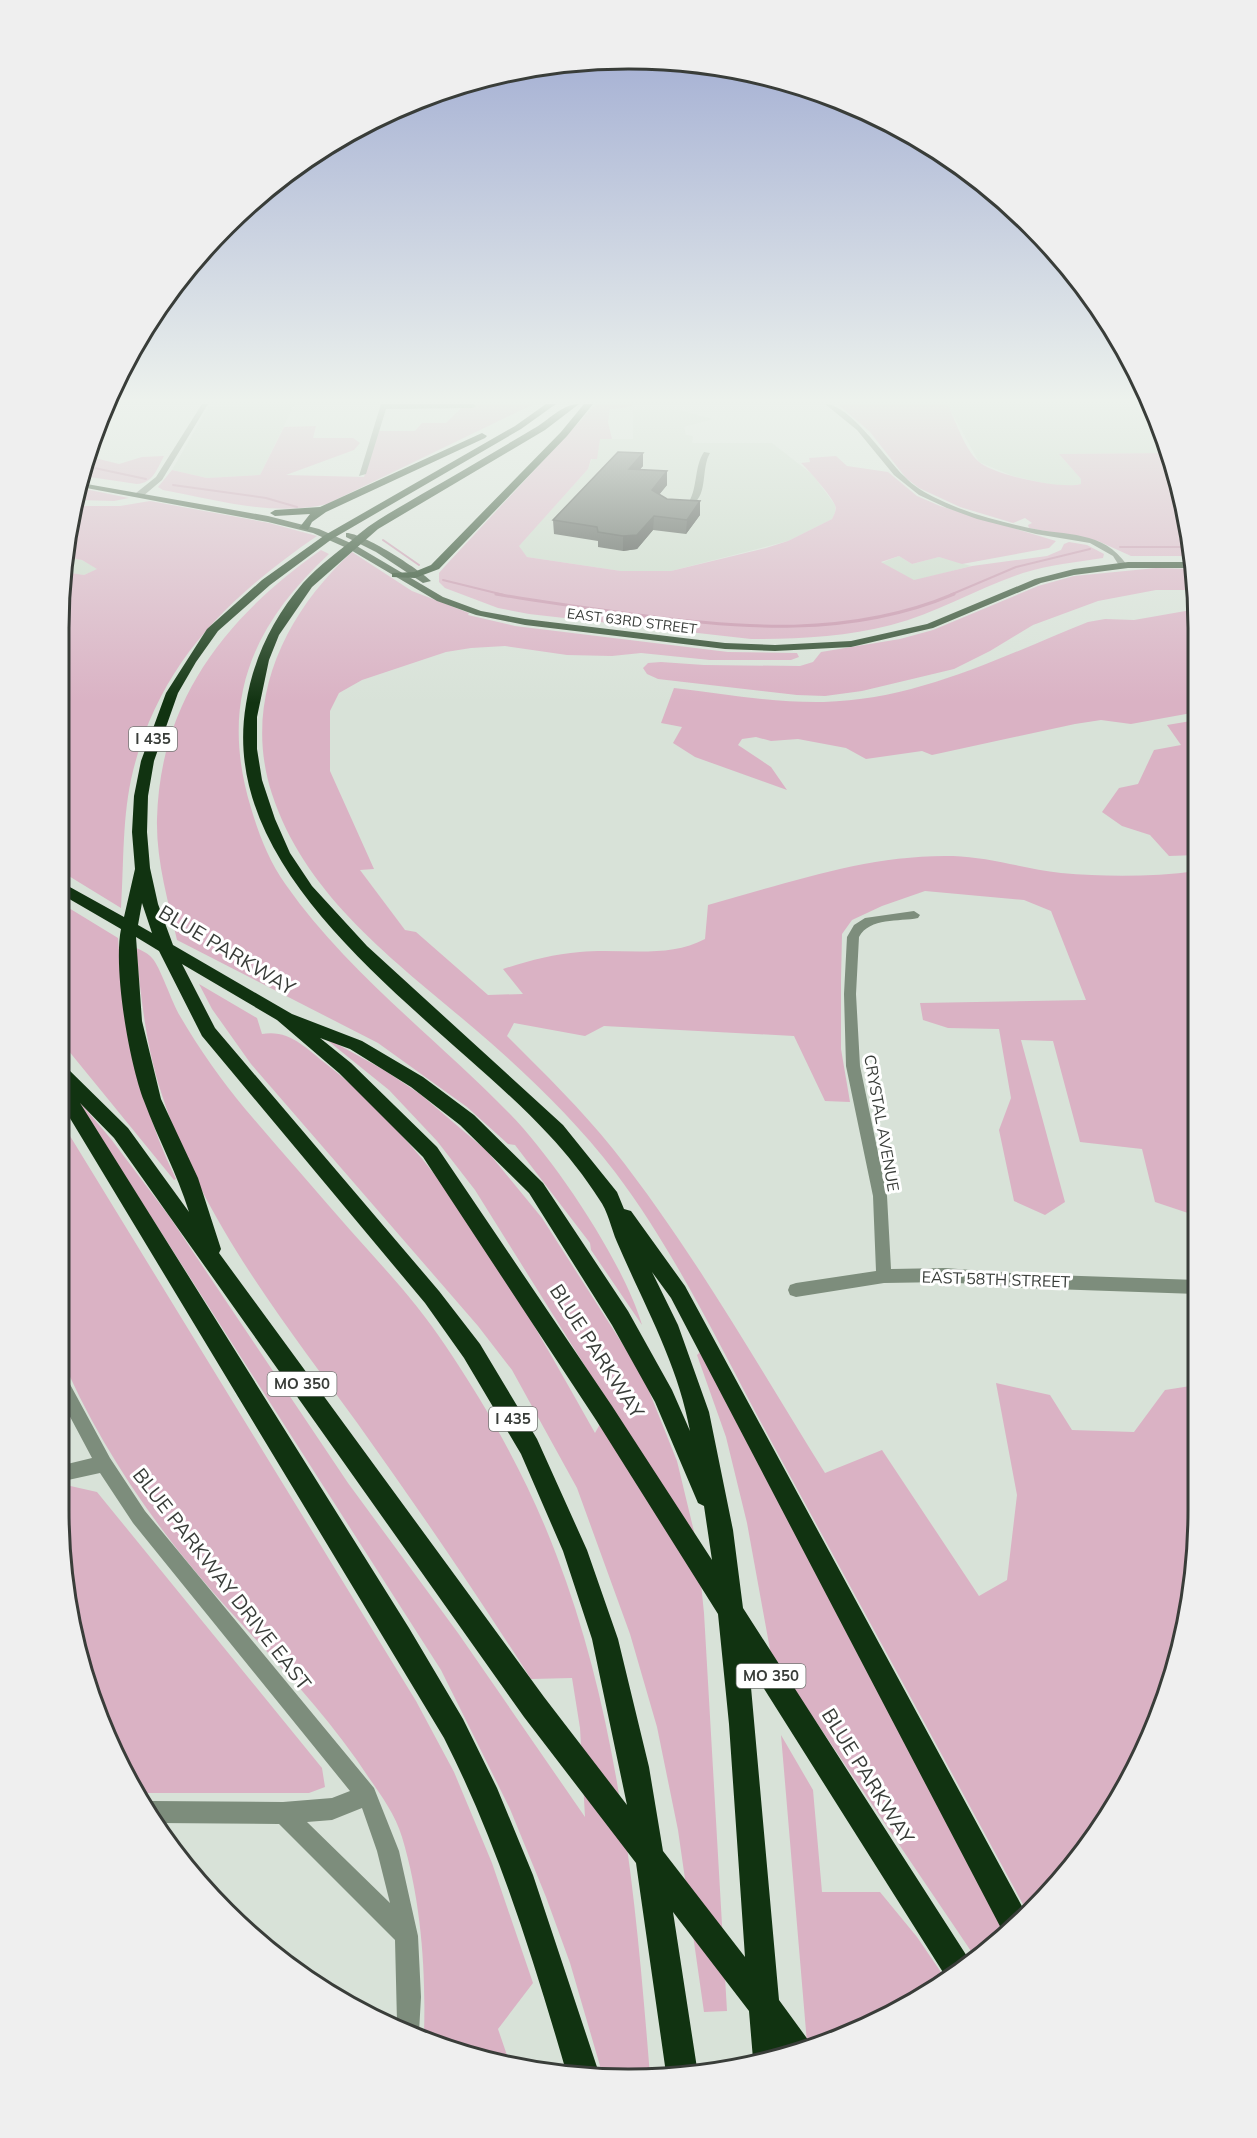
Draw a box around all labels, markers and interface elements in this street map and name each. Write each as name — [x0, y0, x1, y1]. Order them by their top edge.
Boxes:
street label: EAST 63RD STREET — [566, 604, 699, 638]
road number: I 435 — [129, 727, 177, 751]
street label: BLUE PARKWAY — [154, 899, 301, 1001]
street label: CRYSTAL AVENUE — [860, 1053, 904, 1193]
street label: EAST 58TH STREET — [921, 1266, 1071, 1292]
street label: BLUE PARKWAY — [545, 1279, 651, 1423]
road number: MO 350 — [268, 1372, 336, 1396]
road number: I 435 — [489, 1407, 537, 1431]
street label: BLUE PARKWAY DRIVE EAST — [128, 1463, 317, 1695]
road number: MO 350 — [736, 1664, 806, 1688]
street label: BLUE PARKWAY — [817, 1703, 920, 1849]

